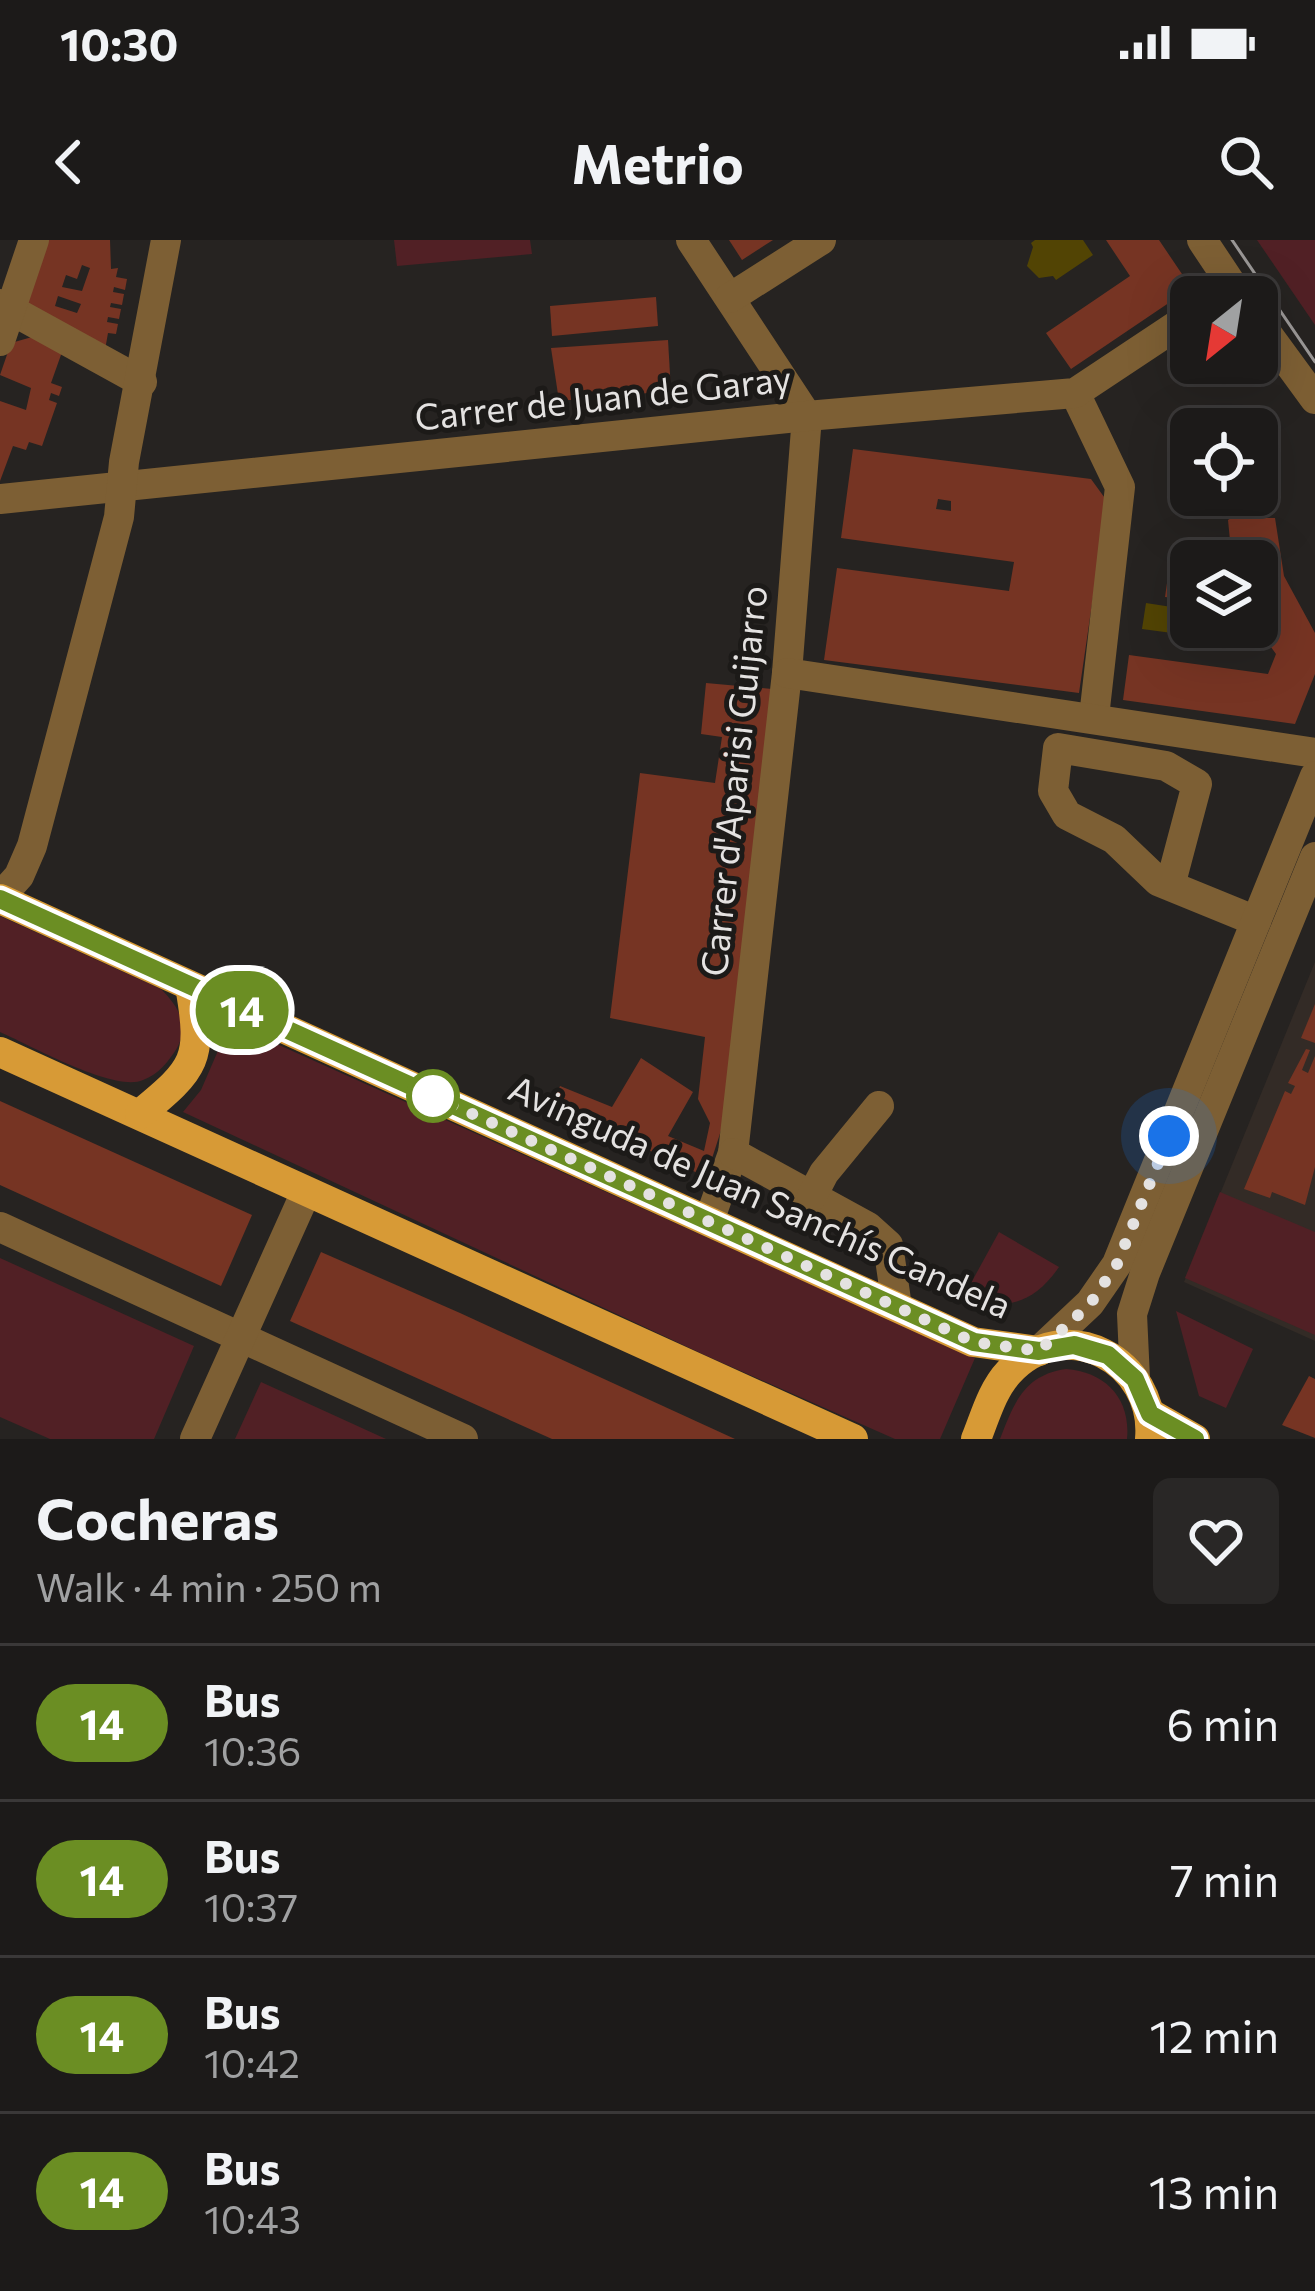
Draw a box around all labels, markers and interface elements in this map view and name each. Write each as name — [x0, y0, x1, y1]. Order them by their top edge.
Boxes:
text: 10:30 — [60, 15, 178, 70]
icon: back — [36, 129, 102, 195]
text: Metrio — [571, 129, 744, 195]
icon: search — [1213, 129, 1279, 195]
north arrow — [1170, 276, 1278, 384]
map controls — [1170, 276, 1278, 648]
street label: Carrer de Juan de Garay — [412, 354, 793, 438]
button: locate — [1170, 408, 1278, 516]
button: layers — [1170, 540, 1278, 648]
street label: Carrer d'Aparisi Guijarro — [690, 583, 774, 978]
line badge: 14 — [188, 971, 296, 1049]
text: 14 — [220, 984, 264, 1036]
street label: Avinguda de Juan Sanchís Candela — [503, 1064, 1019, 1326]
unlabelled marker — [408, 1071, 458, 1121]
your location — [1139, 1106, 1199, 1166]
button: heart — [1153, 1478, 1279, 1604]
text: Cocheras — [36, 1482, 279, 1552]
text: Walk · 4 min · 250 m — [36, 1562, 382, 1610]
text: Bus — [204, 1671, 280, 1726]
text: 6 min — [1166, 1695, 1279, 1750]
text: 14 — [80, 1697, 124, 1749]
text: 10:36 — [204, 1726, 301, 1774]
text: Bus — [204, 1827, 280, 1882]
text: 7 min — [1170, 1851, 1279, 1906]
text: 14 — [80, 1853, 124, 1905]
text: 10:37 — [204, 1882, 298, 1930]
text: Bus — [204, 1983, 280, 2038]
text: 12 min — [1150, 2007, 1279, 2062]
text: 14 — [80, 2009, 124, 2061]
text: 10:42 — [204, 2038, 300, 2086]
text: Bus — [204, 2139, 280, 2194]
text: 13 min — [1149, 2163, 1279, 2218]
text: 14 — [80, 2165, 124, 2217]
text: 10:43 — [204, 2194, 301, 2242]

